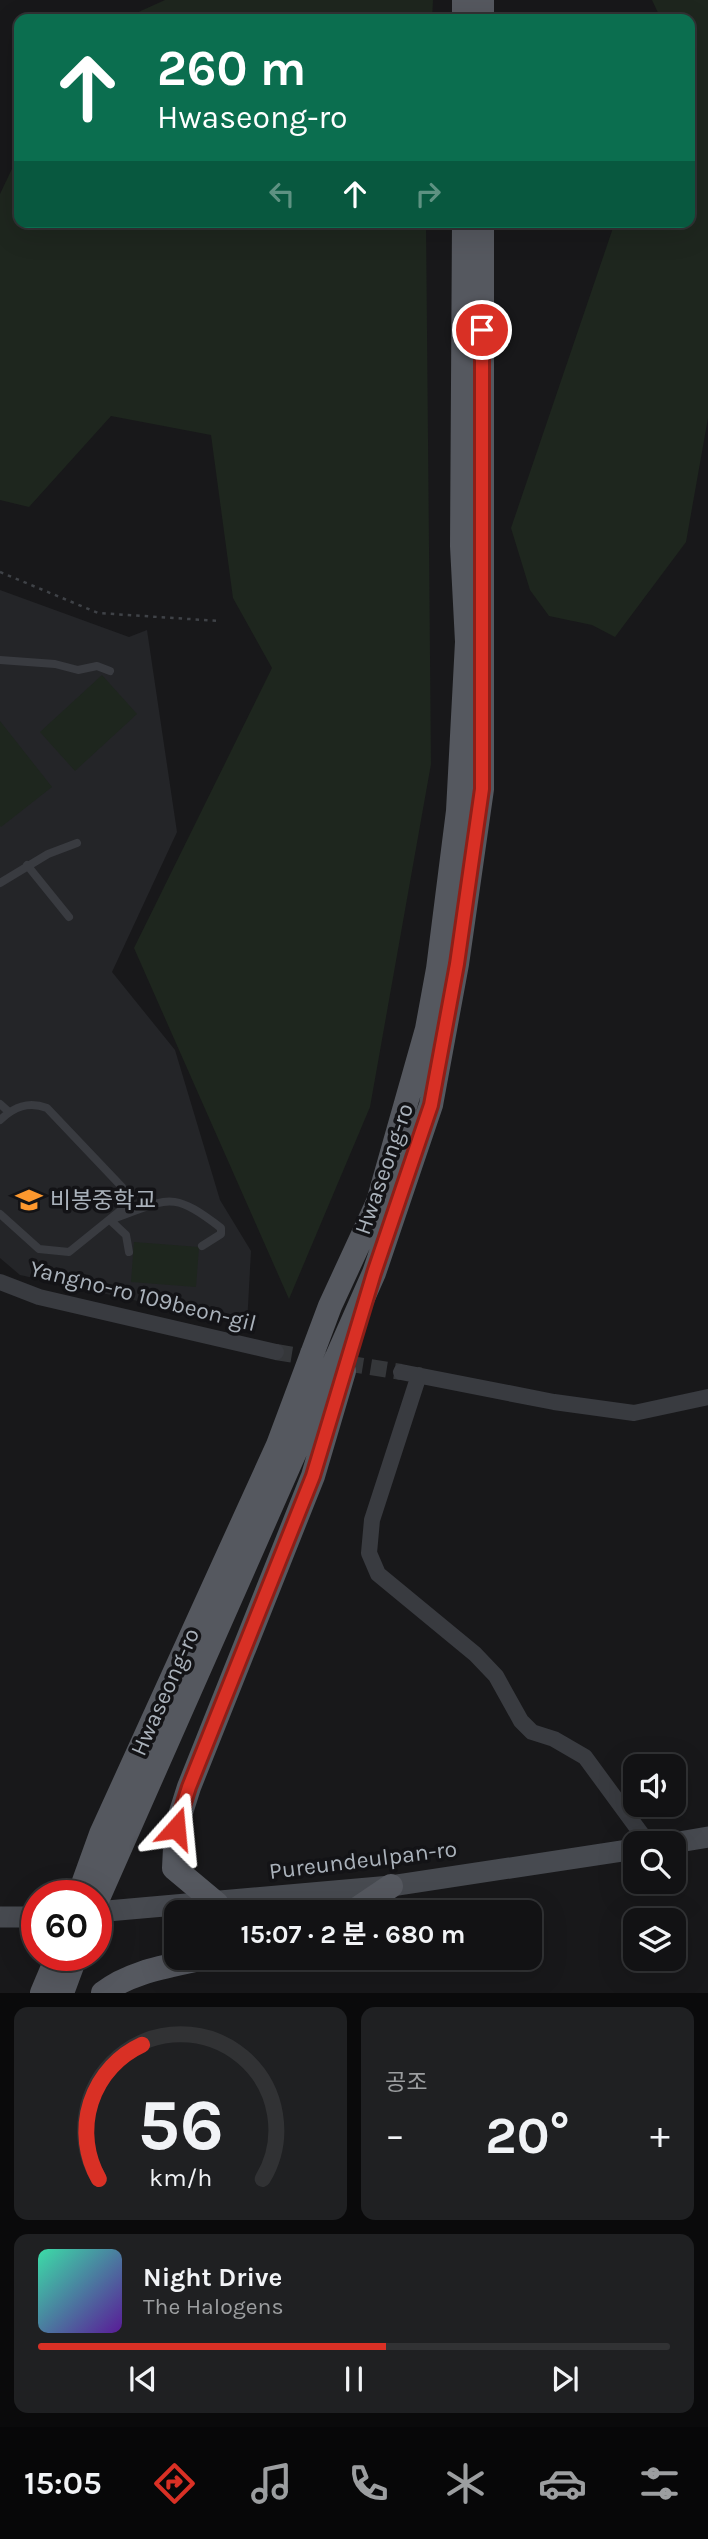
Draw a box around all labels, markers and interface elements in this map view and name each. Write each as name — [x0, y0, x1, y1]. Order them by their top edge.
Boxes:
text: 260 m — [157, 40, 306, 97]
icon: ahead — [42, 42, 133, 133]
text: Hwaseong-ro — [157, 99, 348, 136]
icon: left — [263, 175, 301, 213]
icon: ahead — [336, 175, 374, 213]
icon: right — [409, 175, 447, 213]
pin — [452, 300, 512, 360]
icon: arrive — [463, 311, 501, 349]
street label: Hwaseong-ro — [349, 1100, 419, 1238]
school or university icon: 비봉중학교 — [14, 1185, 44, 1215]
place label: 비봉중학교 — [50, 1187, 156, 1214]
street label: Yangno-ro 109beon-gil — [27, 1255, 259, 1337]
street label: Hwaseong-ro — [125, 1624, 205, 1760]
map controls — [623, 1754, 686, 1971]
button: sound — [623, 1754, 686, 1817]
position arrow — [139, 1791, 213, 1865]
button: search — [623, 1831, 686, 1894]
street label: Pureundeulpan-ro — [267, 1835, 459, 1885]
speed limit sign: 60 — [21, 1880, 112, 1971]
button: layers — [623, 1908, 686, 1971]
text: 15:07 · 2 분 · 680 m — [241, 1919, 465, 1950]
text: 공조 — [385, 2069, 427, 2096]
text: 56 — [137, 2083, 224, 2168]
text: 20° — [485, 2105, 570, 2166]
text: − — [385, 2113, 405, 2158]
text: + — [650, 2113, 670, 2158]
text: km/h — [149, 2163, 212, 2192]
text: Night Drive — [143, 2262, 282, 2293]
text: The Halogens — [143, 2293, 283, 2320]
icon: previous — [124, 2360, 162, 2398]
icon: pause — [335, 2360, 373, 2398]
icon: next — [546, 2360, 584, 2398]
icon: directions — [150, 2459, 199, 2508]
icon: music — [247, 2459, 296, 2508]
icon: phone — [344, 2459, 393, 2508]
icon: climate — [441, 2459, 490, 2508]
icon: car — [538, 2459, 587, 2508]
icon: filters — [635, 2459, 684, 2508]
text: 15:05 — [24, 2465, 102, 2502]

